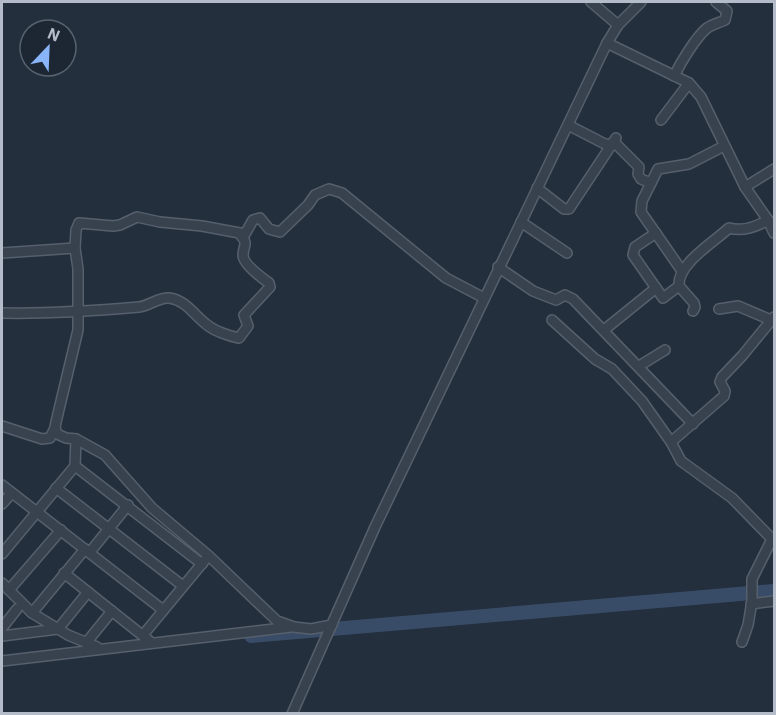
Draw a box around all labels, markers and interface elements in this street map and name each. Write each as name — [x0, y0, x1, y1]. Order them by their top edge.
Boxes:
north arrow — [18, 18, 78, 78]
text: N — [45, 23, 63, 46]

